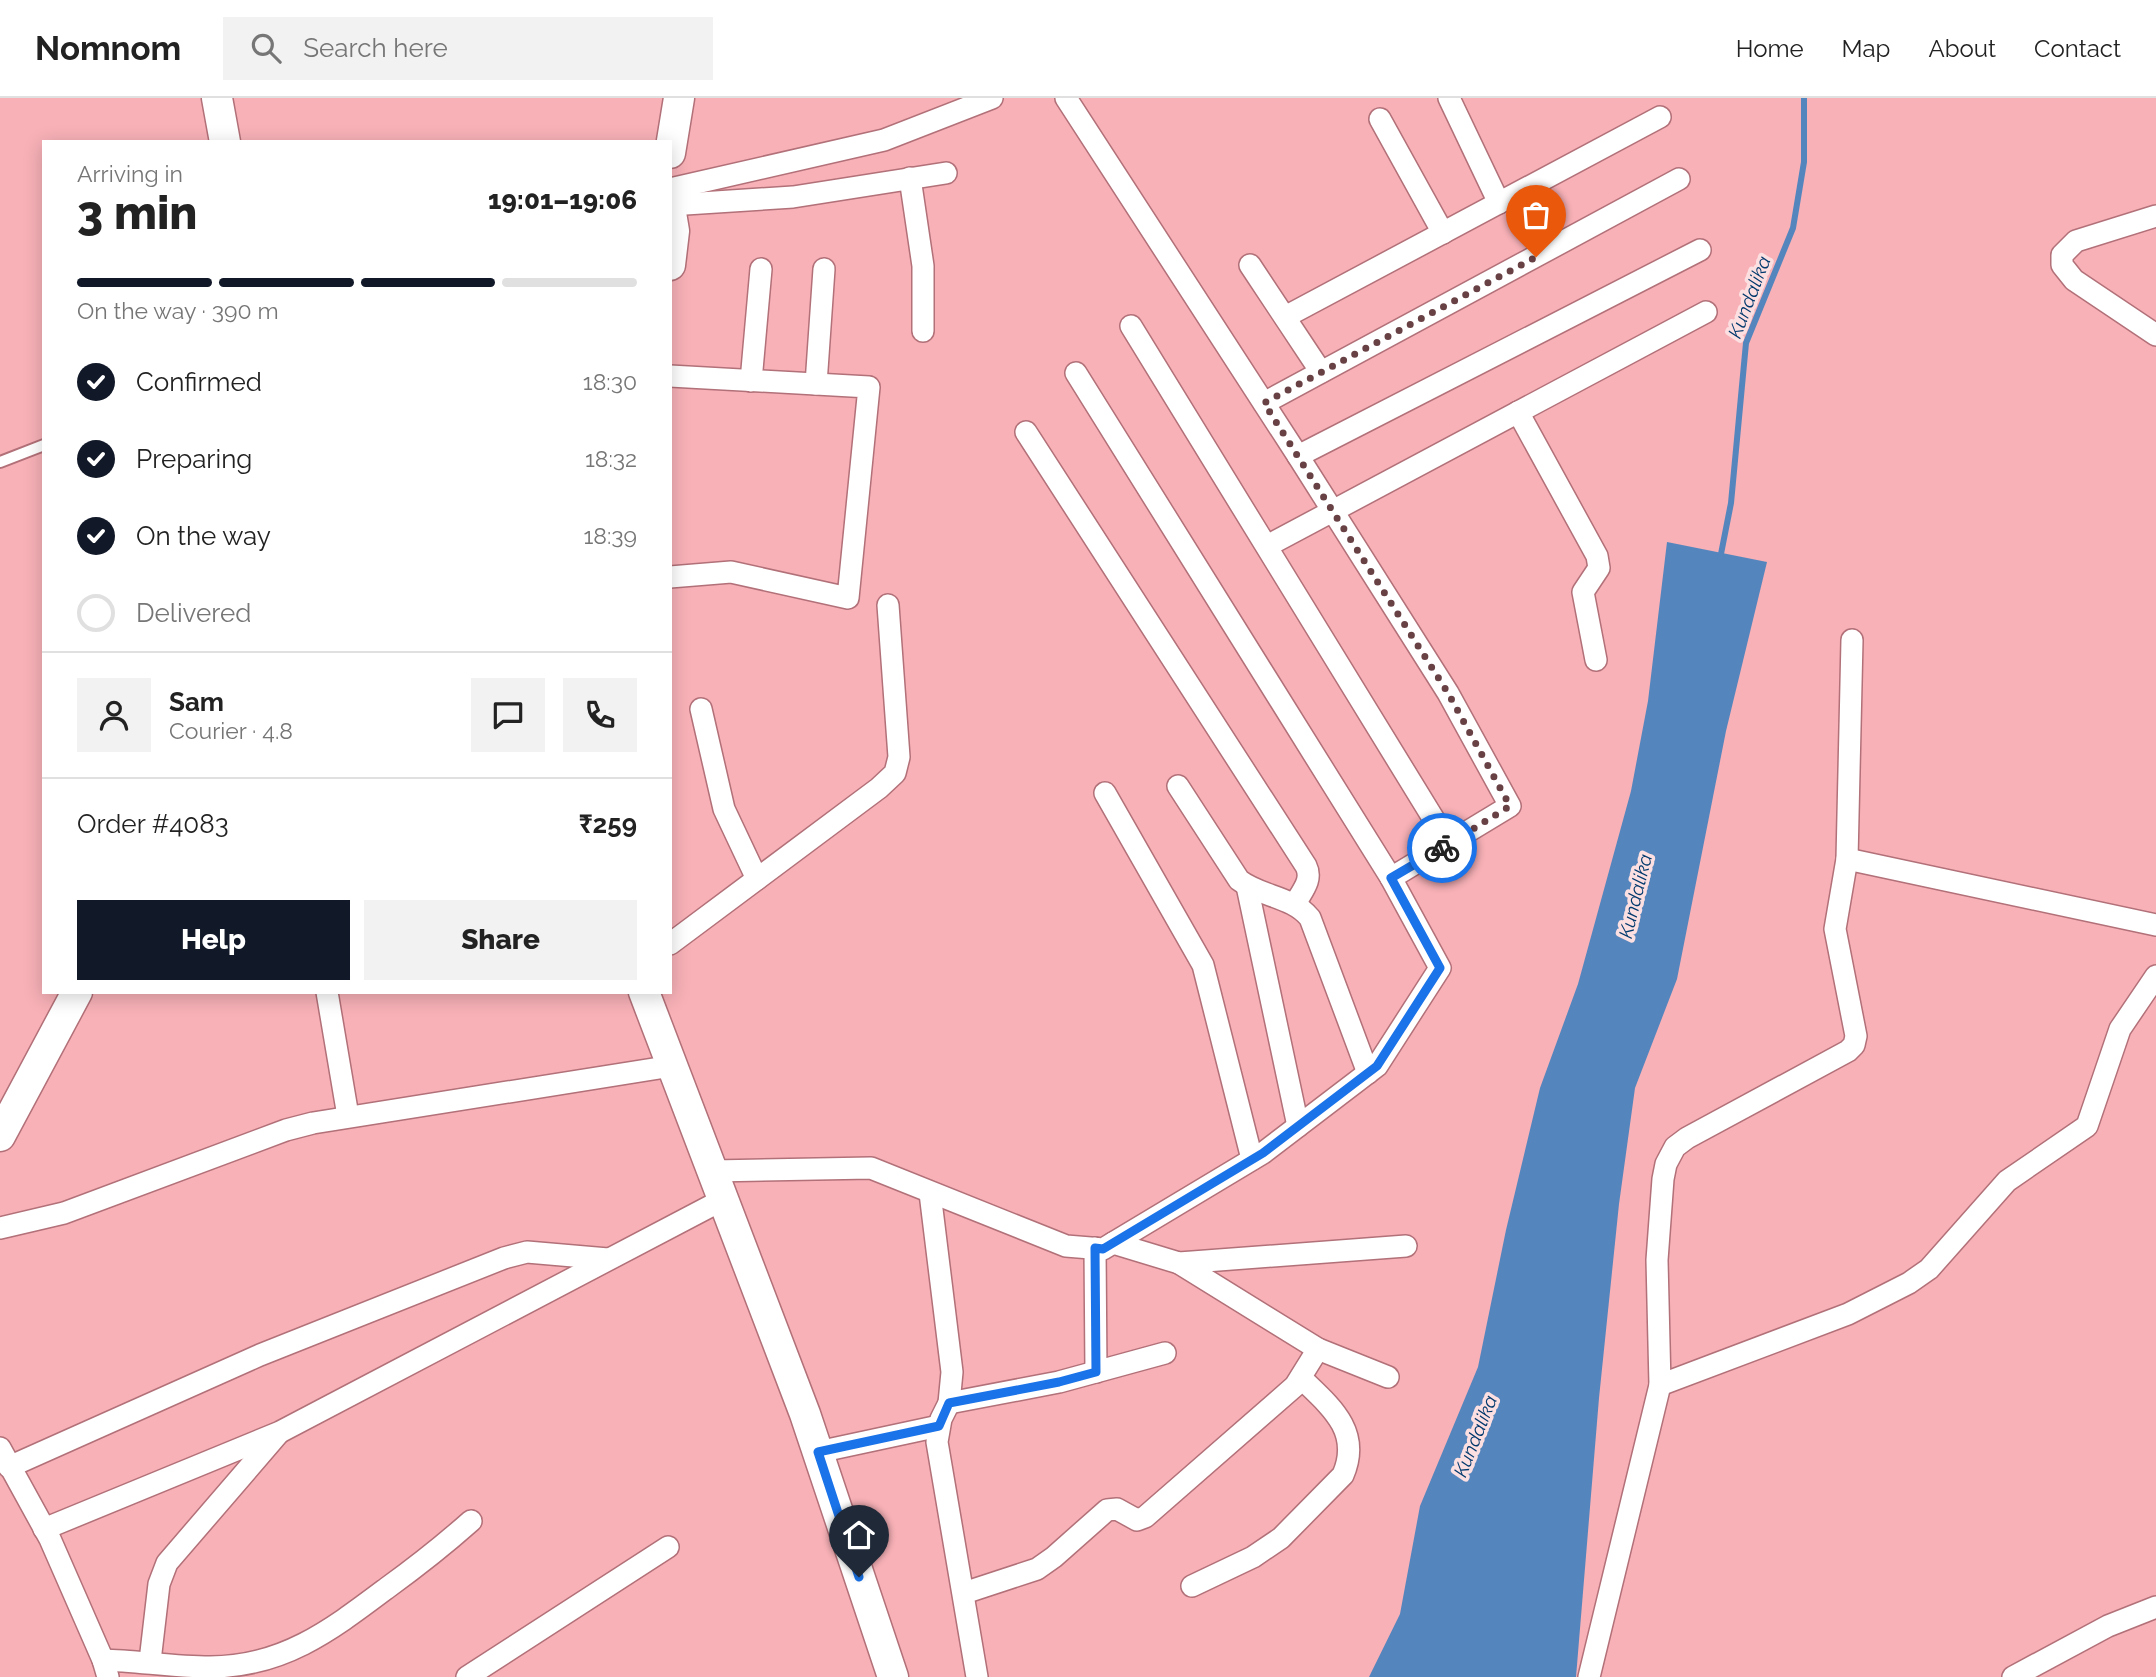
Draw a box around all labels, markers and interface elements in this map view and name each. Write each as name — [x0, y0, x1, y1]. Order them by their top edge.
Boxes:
search box — [223, 17, 713, 80]
text: Nomnom — [35, 29, 181, 68]
icon: search — [247, 29, 285, 67]
text: Search here — [303, 33, 448, 63]
text: Home — [1736, 34, 1804, 63]
text: Map — [1842, 34, 1890, 63]
text: About — [1928, 34, 1996, 63]
text: Contact — [2034, 34, 2121, 63]
text: Arriving in — [77, 160, 183, 187]
text: 19:01–19:06 — [488, 185, 637, 215]
pin — [1506, 185, 1566, 257]
text: 3 min — [77, 186, 197, 240]
icon: bag — [1517, 196, 1555, 234]
water label: Kundalika — [1723, 253, 1775, 341]
text: On the way · 390 m — [77, 297, 279, 324]
icon: check — [77, 363, 115, 401]
text: Confirmed — [136, 367, 262, 397]
text: 18:30 — [583, 368, 637, 395]
icon: check — [77, 440, 115, 478]
text: Preparing — [136, 444, 252, 474]
text: 18:32 — [585, 445, 637, 472]
icon: check — [77, 517, 115, 555]
text: On the way — [136, 521, 271, 551]
text: 18:39 — [583, 522, 637, 549]
text: Delivered — [136, 598, 251, 628]
button: person — [77, 678, 151, 752]
button: chat — [471, 678, 545, 752]
button: phone — [563, 678, 637, 752]
text: Sam — [169, 687, 224, 717]
text: Courier · 4.8 — [169, 717, 293, 744]
text: Order #4083 — [77, 809, 229, 839]
text: ₹259 — [579, 809, 637, 839]
courier — [1407, 813, 1477, 883]
icon: bike — [1423, 829, 1461, 867]
water label: Kundalika — [1614, 852, 1656, 940]
button: Help — [77, 900, 350, 980]
button: Share — [364, 900, 637, 980]
water label: Kundalika — [1449, 1392, 1501, 1480]
pin — [829, 1505, 889, 1577]
icon: home — [840, 1516, 878, 1554]

